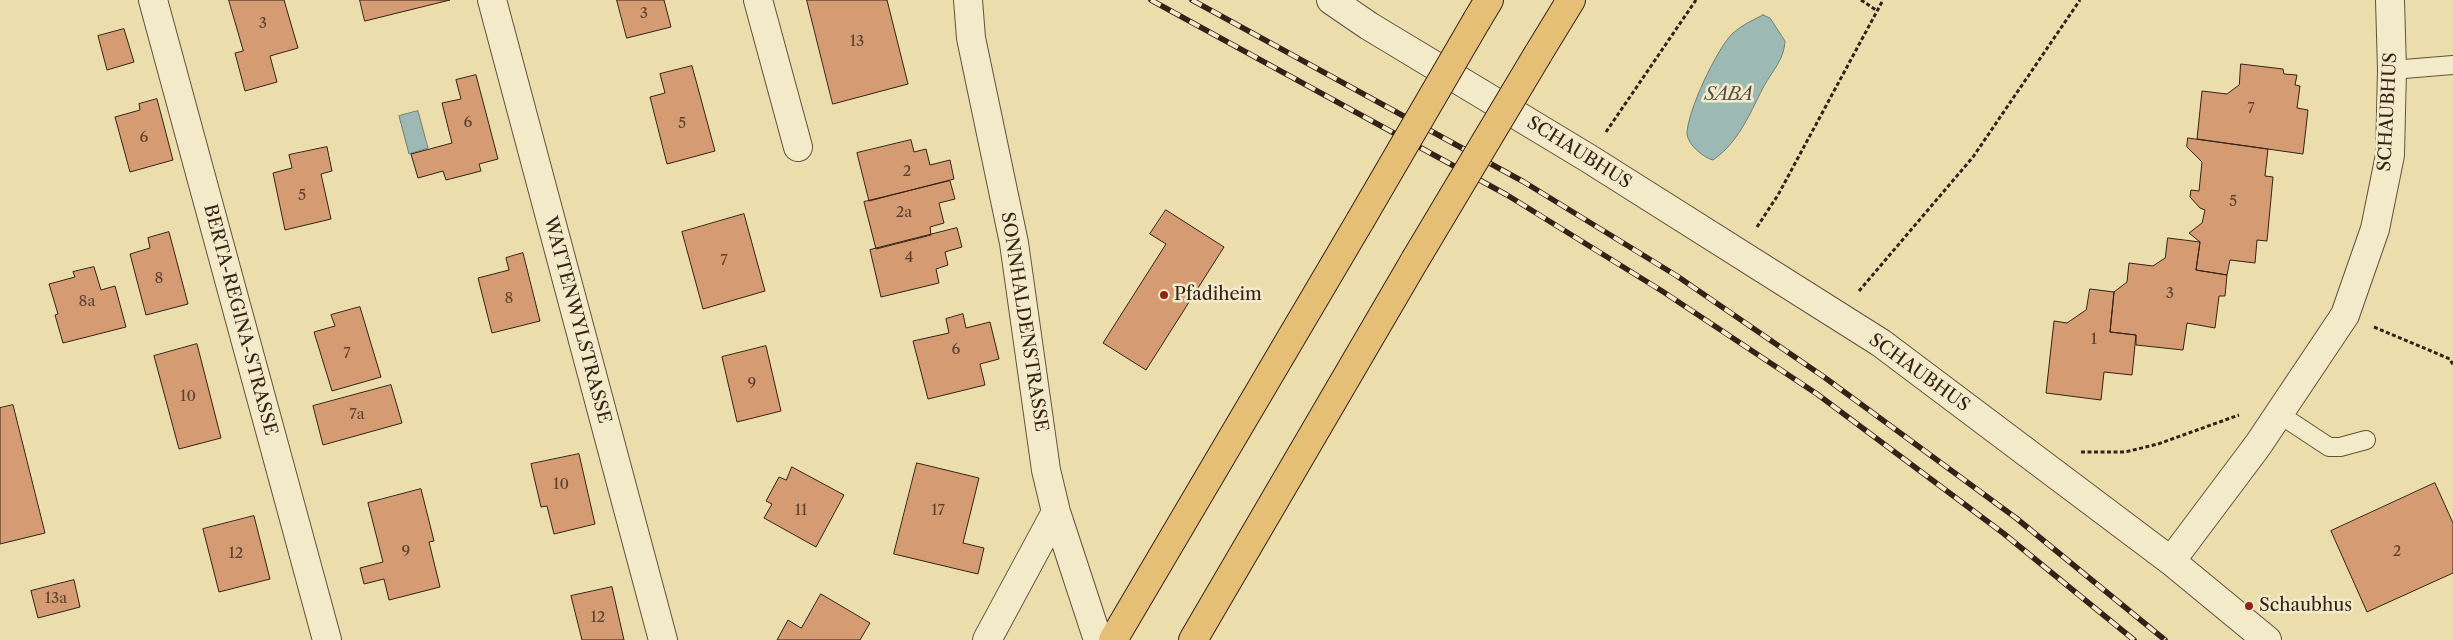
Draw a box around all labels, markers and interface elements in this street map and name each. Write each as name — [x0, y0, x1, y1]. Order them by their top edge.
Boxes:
house number: 3 — [640, 5, 648, 23]
house number: 3 — [259, 15, 267, 33]
house number: 13 — [850, 33, 864, 51]
street label: SCHAUBHUS — [2374, 52, 2402, 172]
water label: SABA — [1704, 84, 1754, 106]
house number: 7 — [2247, 100, 2255, 118]
street label: SCHAUBHUS — [1523, 112, 1635, 194]
house number: 6 — [464, 114, 472, 132]
house number: 5 — [678, 115, 686, 133]
house number: 6 — [140, 129, 148, 147]
house number: 2 — [903, 163, 911, 181]
house number: 5 — [298, 187, 306, 205]
house number: 5 — [2229, 193, 2237, 211]
street label: BERTA-REGINA-STRASSE — [199, 202, 281, 438]
house number: 2a — [896, 204, 912, 222]
street label: SONNHALDENSTRASSE — [996, 211, 1052, 433]
street label: WATTENWYLSTRASSE — [539, 214, 615, 426]
house number: 4 — [905, 249, 913, 267]
house number: 7 — [720, 252, 728, 270]
house number: 8 — [155, 270, 163, 288]
place label: Pfadiheim — [1174, 284, 1262, 306]
house number: 3 — [2166, 285, 2174, 303]
marker: Pfadiheim — [1158, 289, 1170, 301]
house number: 8 — [505, 290, 513, 308]
house number: 8a — [79, 293, 95, 311]
street label: SCHAUBHUS — [1864, 329, 1974, 417]
house number: 1 — [2091, 331, 2097, 349]
house number: 6 — [952, 341, 960, 359]
house number: 7 — [343, 345, 351, 363]
house number: 9 — [748, 375, 756, 393]
house number: 10 — [180, 388, 196, 406]
house number: 7a — [349, 406, 365, 424]
house number: 10 — [553, 476, 569, 494]
house number: 11 — [795, 502, 807, 520]
house number: 17 — [931, 502, 945, 520]
house number: 9 — [402, 543, 410, 561]
house number: 2 — [2393, 543, 2401, 561]
house number: 12 — [229, 545, 243, 563]
house number: 13a — [45, 590, 67, 608]
place label: Schaubhus — [2259, 595, 2352, 617]
marker: Schaubhus — [2243, 600, 2255, 612]
house number: 12 — [591, 609, 605, 627]

